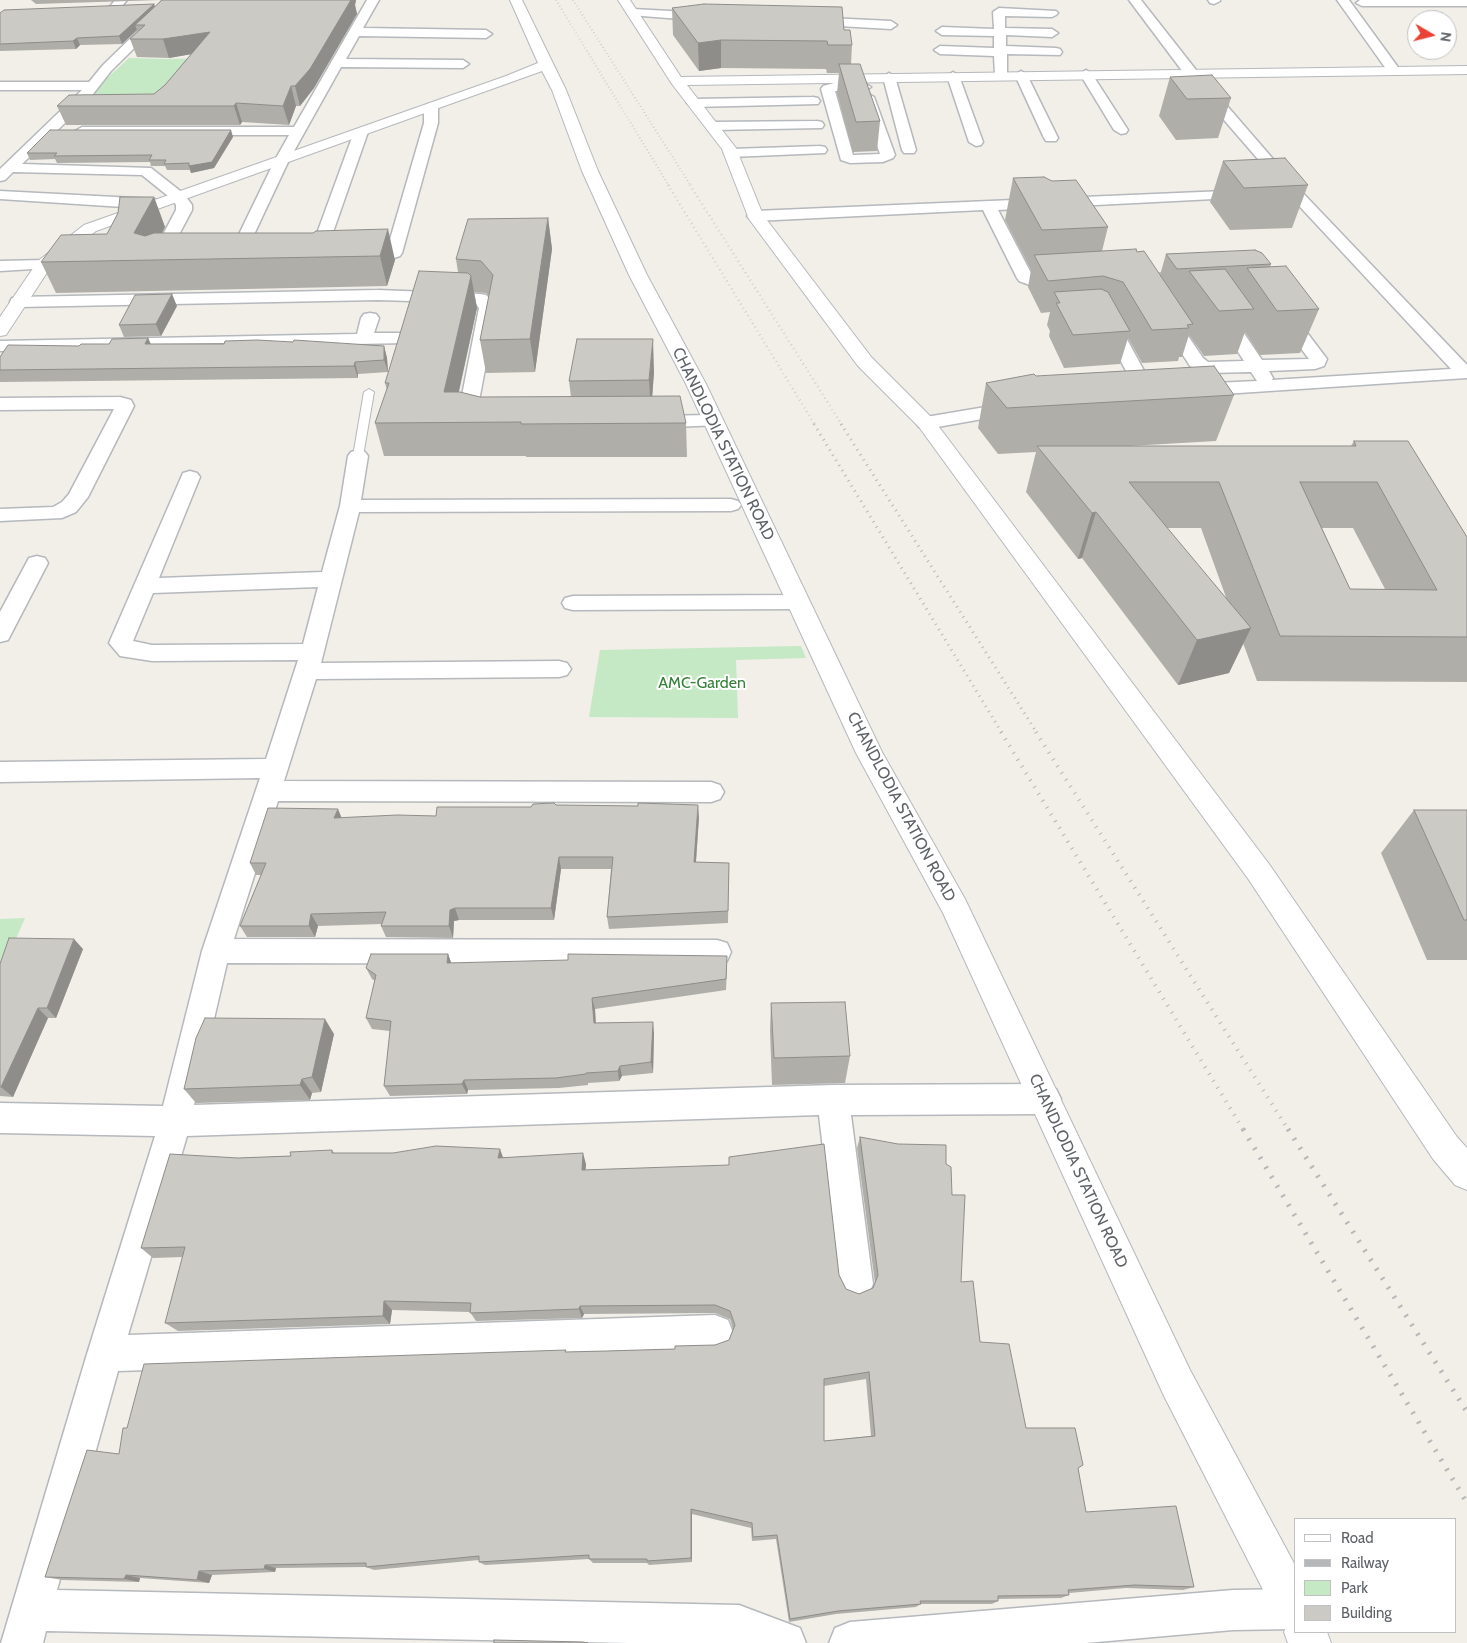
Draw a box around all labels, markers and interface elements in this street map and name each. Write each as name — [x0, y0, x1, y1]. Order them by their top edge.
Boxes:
north arrow — [1407, 10, 1457, 60]
text: N — [1436, 31, 1455, 43]
street label: CHANDLODIA STATION ROAD — [668, 344, 778, 544]
park label: AMC-Garden — [658, 673, 746, 693]
street label: CHANDLODIA STATION ROAD — [843, 709, 959, 905]
street label: CHANDLODIA STATION ROAD — [1024, 1071, 1132, 1271]
legend — [1294, 1518, 1457, 1633]
text: Road — [1341, 1529, 1374, 1547]
text: Railway — [1341, 1554, 1389, 1572]
text: Park — [1341, 1579, 1368, 1597]
text: Building — [1341, 1604, 1392, 1622]

